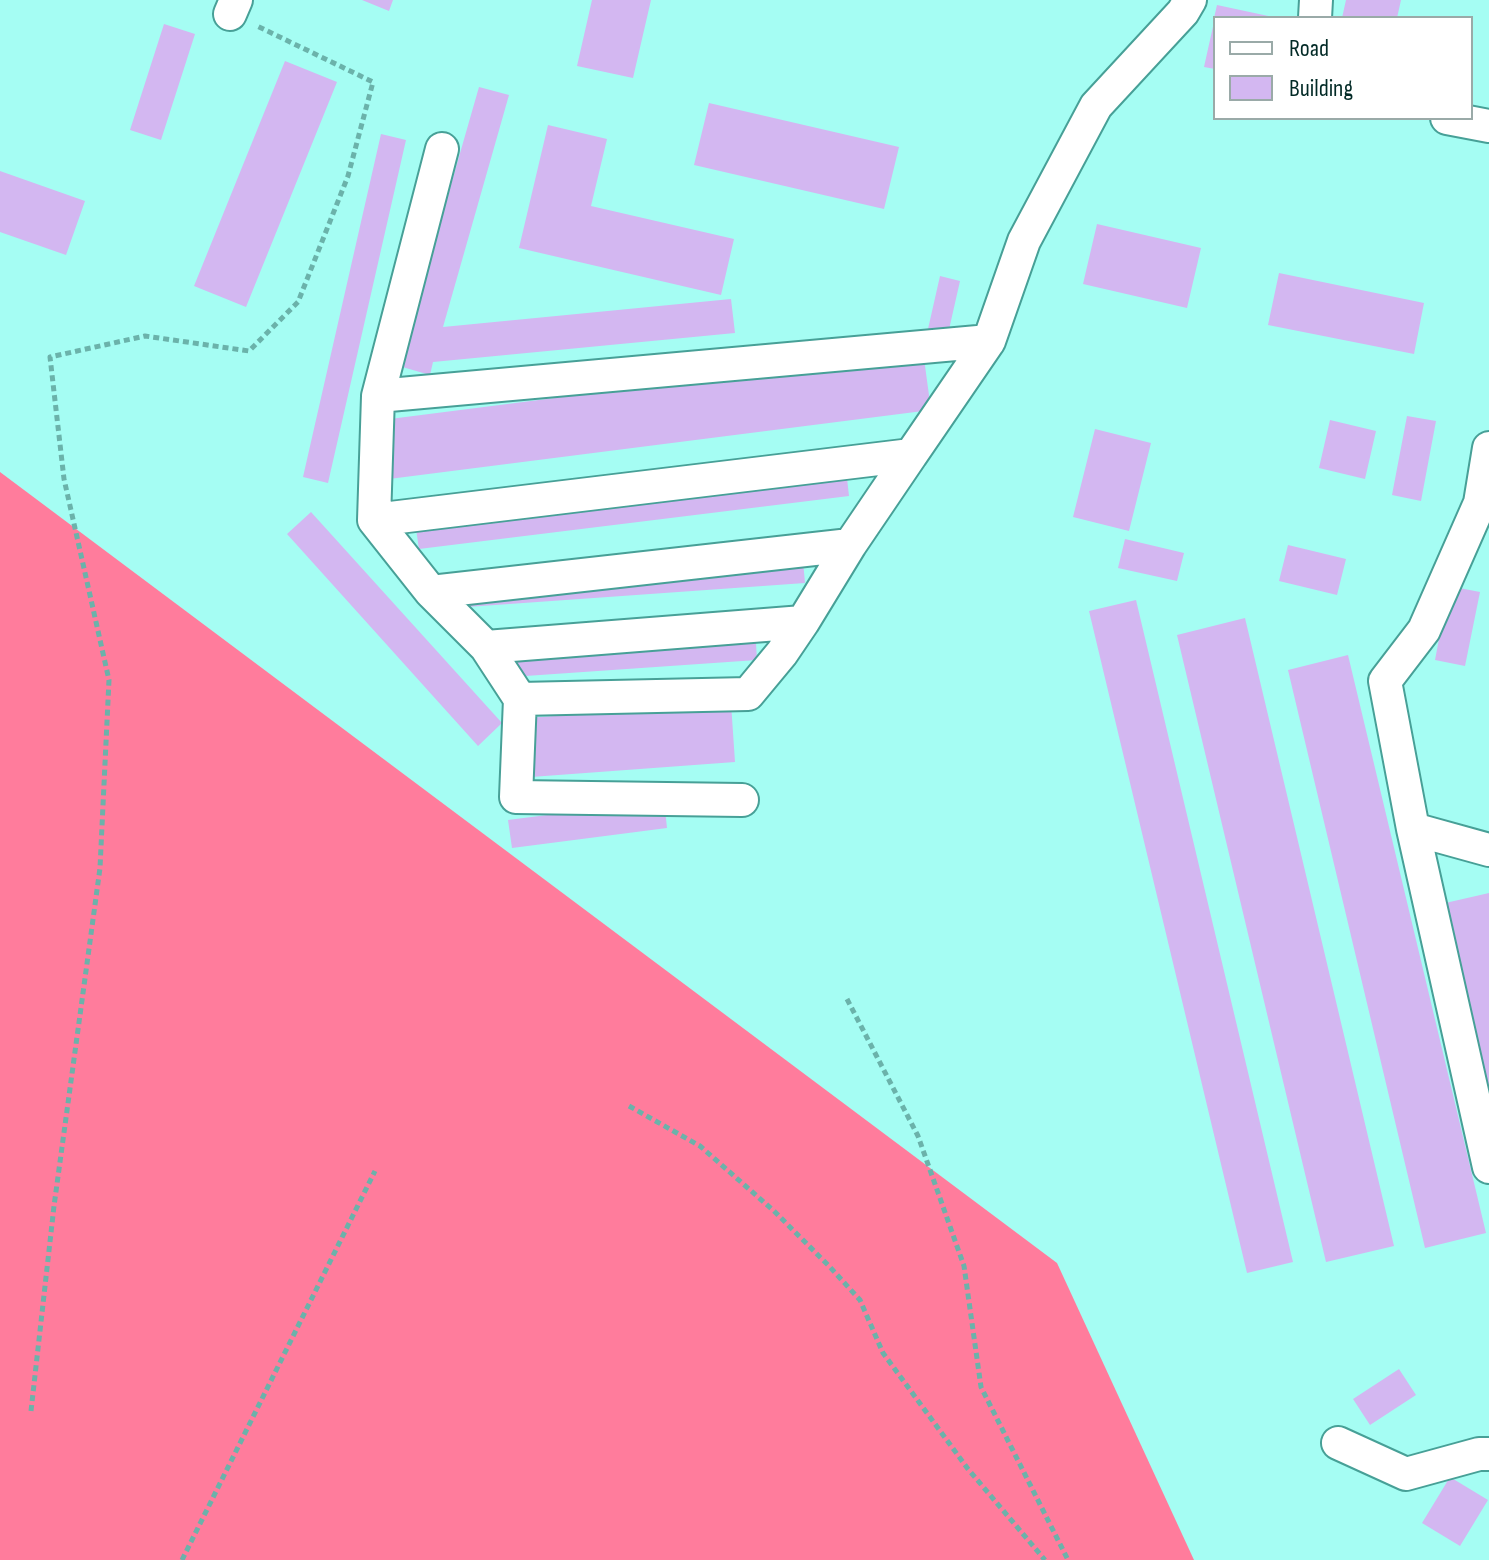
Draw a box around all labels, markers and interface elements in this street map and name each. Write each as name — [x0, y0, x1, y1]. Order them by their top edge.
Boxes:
legend — [1213, 16, 1473, 120]
text: Road — [1289, 34, 1329, 63]
text: Building — [1289, 74, 1353, 103]

